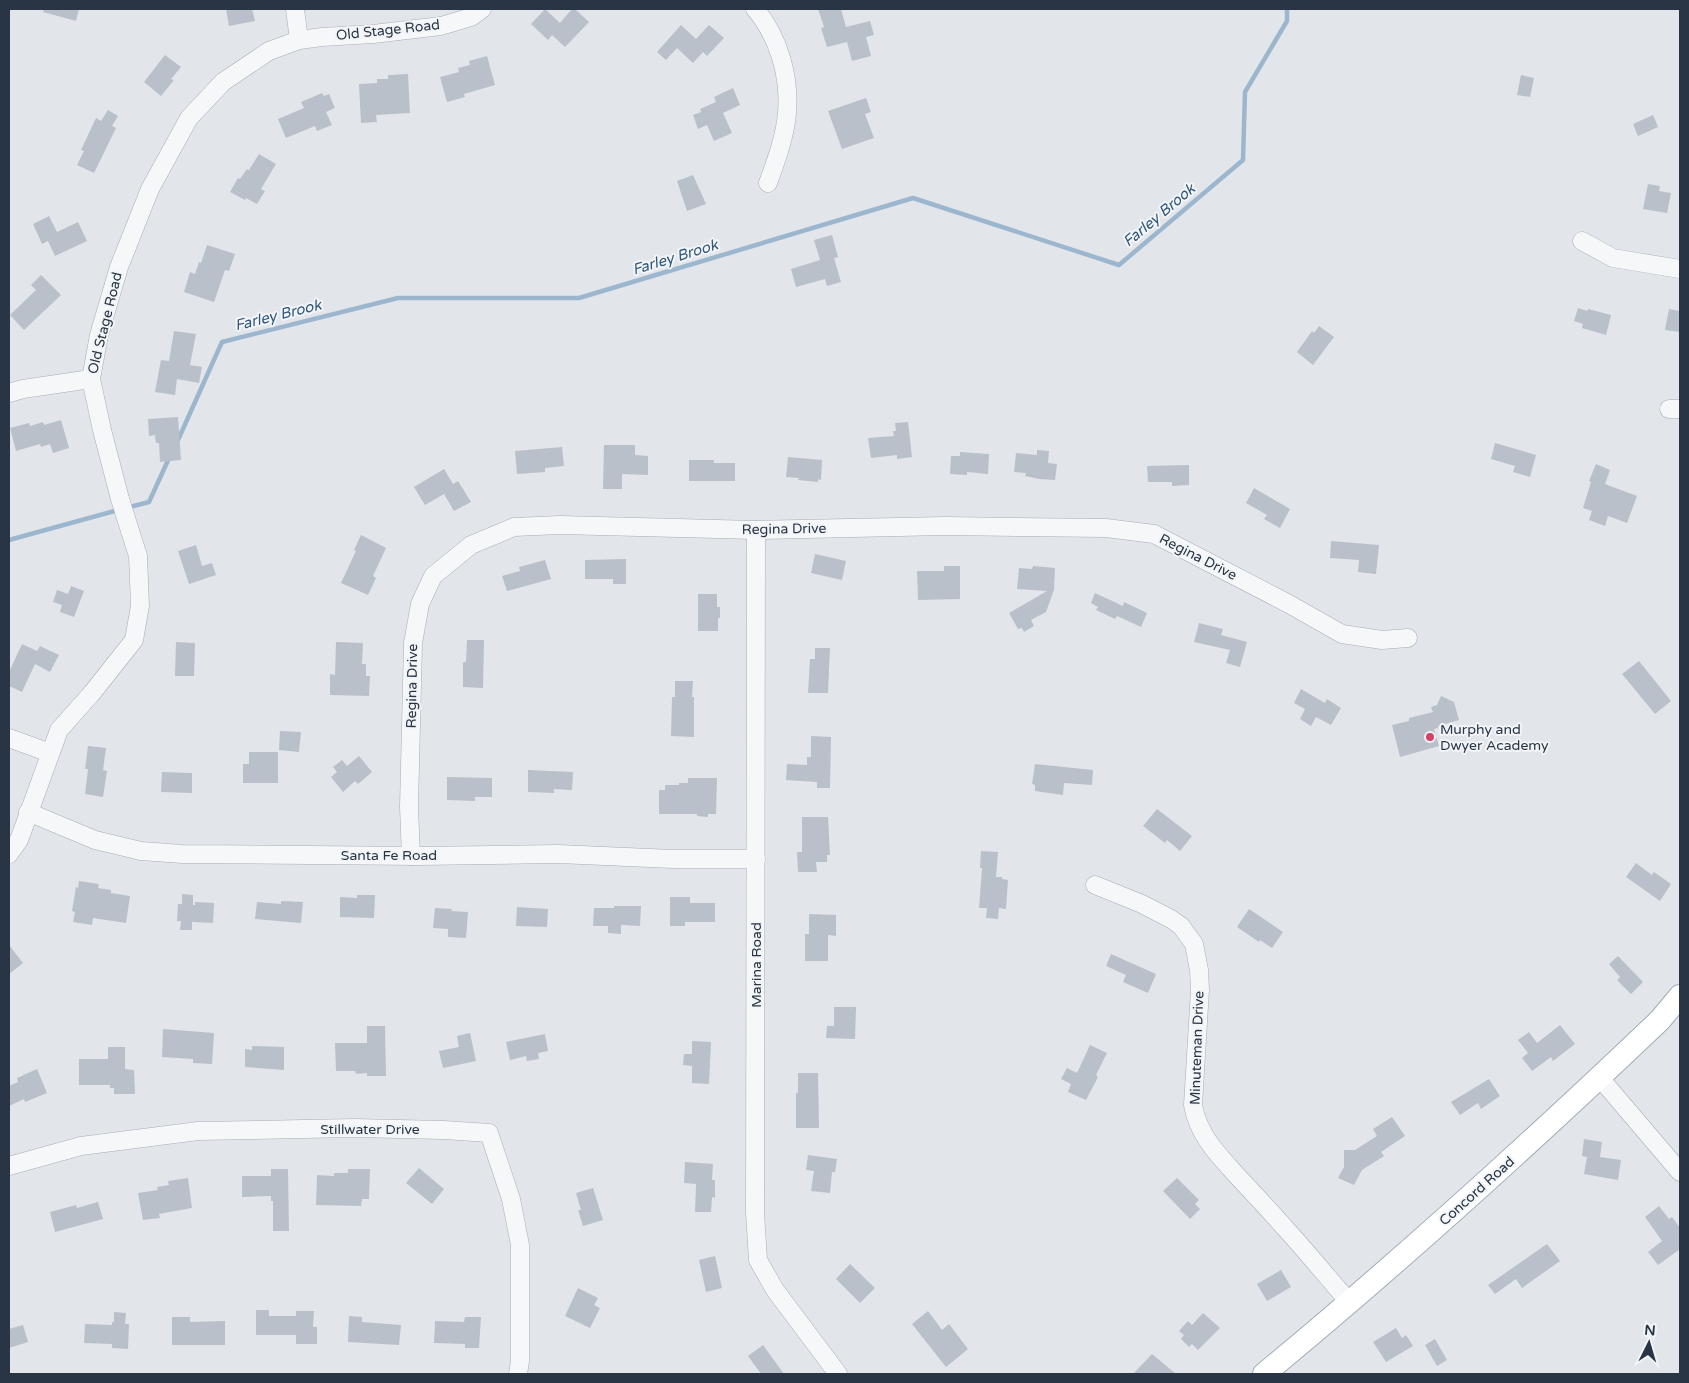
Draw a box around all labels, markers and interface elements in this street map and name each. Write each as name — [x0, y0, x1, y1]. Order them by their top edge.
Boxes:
street label: Old Stage Road — [335, 16, 441, 44]
water label: Farley Brook — [1119, 178, 1200, 250]
water label: Farley Brook — [630, 235, 722, 279]
street label: Old Stage Road — [84, 270, 126, 376]
water label: Farley Brook — [233, 295, 325, 334]
street label: Regina Drive — [741, 520, 827, 538]
street label: Regina Drive — [1156, 530, 1240, 584]
street label: Regina Drive — [403, 643, 421, 729]
place label: Murphy and Dwyer Academy — [1440, 721, 1549, 754]
marker: Murphy and Dwyer Academy — [1424, 731, 1436, 743]
street label: Santa Fe Road — [341, 847, 437, 864]
street label: Marina Road — [748, 922, 765, 1008]
street label: Minuteman Drive — [1187, 990, 1207, 1105]
street label: Stillwater Drive — [320, 1121, 420, 1138]
street label: Concord Road — [1436, 1153, 1518, 1229]
north arrow — [1624, 1318, 1674, 1368]
text: N — [1644, 1322, 1656, 1340]

